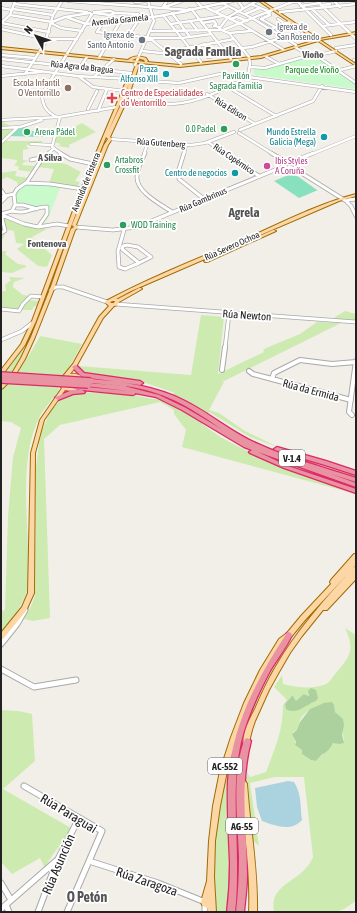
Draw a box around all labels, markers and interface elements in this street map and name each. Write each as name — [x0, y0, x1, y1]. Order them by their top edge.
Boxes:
street label: Avenida Gramela — [91, 12, 149, 28]
north arrow — [16, 16, 56, 56]
place label: Igrexa de San Rosendo — [277, 22, 319, 42]
text: N — [22, 23, 35, 36]
marker: Igrexa de San Rosendo — [264, 27, 274, 37]
place label: Igrexa de Santo Antonio — [88, 30, 134, 50]
marker: Igrexa de Santo Antonio — [137, 35, 147, 45]
district label: Sagrada Familia — [165, 44, 241, 59]
district label: Vioño — [301, 49, 324, 60]
street label: Rúa Agra da Bragua — [50, 59, 114, 75]
marker: Pavillón Sagrada Familia — [231, 59, 241, 69]
place label: Praza Alfonso XIII — [121, 64, 158, 84]
park label: Parque de Vioño — [285, 65, 339, 75]
marker: Praza Alfonso XIII — [161, 69, 171, 79]
place label: Pavillón Sagrada Familia — [209, 71, 263, 91]
place label: Escola Infantil O Ventorrillo — [13, 78, 61, 98]
marker: Escola Infantil O Ventorrillo — [63, 83, 73, 93]
place label: Centro de Especialidades do Ventorrillo — [121, 88, 203, 108]
marker: Centro de Especialidades do Ventorrillo — [106, 92, 118, 104]
street label: Rúa Edison — [213, 95, 249, 123]
place label: 0.0 Padel — [186, 124, 217, 134]
marker: 0.0 Padel — [219, 124, 229, 134]
marker: Arena Pádel — [22, 127, 32, 137]
place label: Arena Pádel — [35, 127, 76, 137]
place label: Mundo Estrella Galicia (Mega) — [266, 127, 316, 147]
marker: Mundo Estrella Galicia (Mega) — [319, 132, 329, 142]
street label: Rúa Gutenberg — [136, 136, 186, 150]
street label: Rúa Copérnico — [211, 142, 257, 176]
street label: Avenida de Fisterra — [70, 151, 102, 213]
district label: A Silva — [37, 152, 62, 163]
place label: Artabros Crossfit — [115, 155, 143, 175]
place label: Ibis Styles A Coruña — [275, 156, 308, 176]
marker: Artabros Crossfit — [102, 160, 112, 170]
marker: Ibis Styles A Coruña — [262, 161, 272, 171]
place label: Centro de negocios — [165, 168, 227, 178]
marker: Centro de negocios — [230, 168, 240, 178]
street label: Rúa Gambrinus — [178, 186, 228, 214]
district label: Agrela — [227, 205, 260, 220]
marker: WOD Training — [118, 220, 128, 230]
place label: WOD Training — [131, 220, 176, 230]
street label: Rúa Severo Ochoa — [203, 229, 261, 263]
district label: Fontenova — [28, 238, 67, 249]
street label: Rúa Newton — [222, 307, 272, 323]
street label: Rúa da Ermida — [281, 377, 341, 403]
road number: V-1.4 — [279, 450, 305, 466]
road number: AC-552 — [208, 758, 242, 774]
street label: Rúa Paraguai — [38, 791, 100, 836]
road number: AG-55 — [226, 818, 258, 834]
street label: Rúa Asunción — [39, 832, 78, 897]
street label: Rúa Zaragoza — [114, 864, 180, 899]
district label: O Petón — [67, 889, 107, 905]

